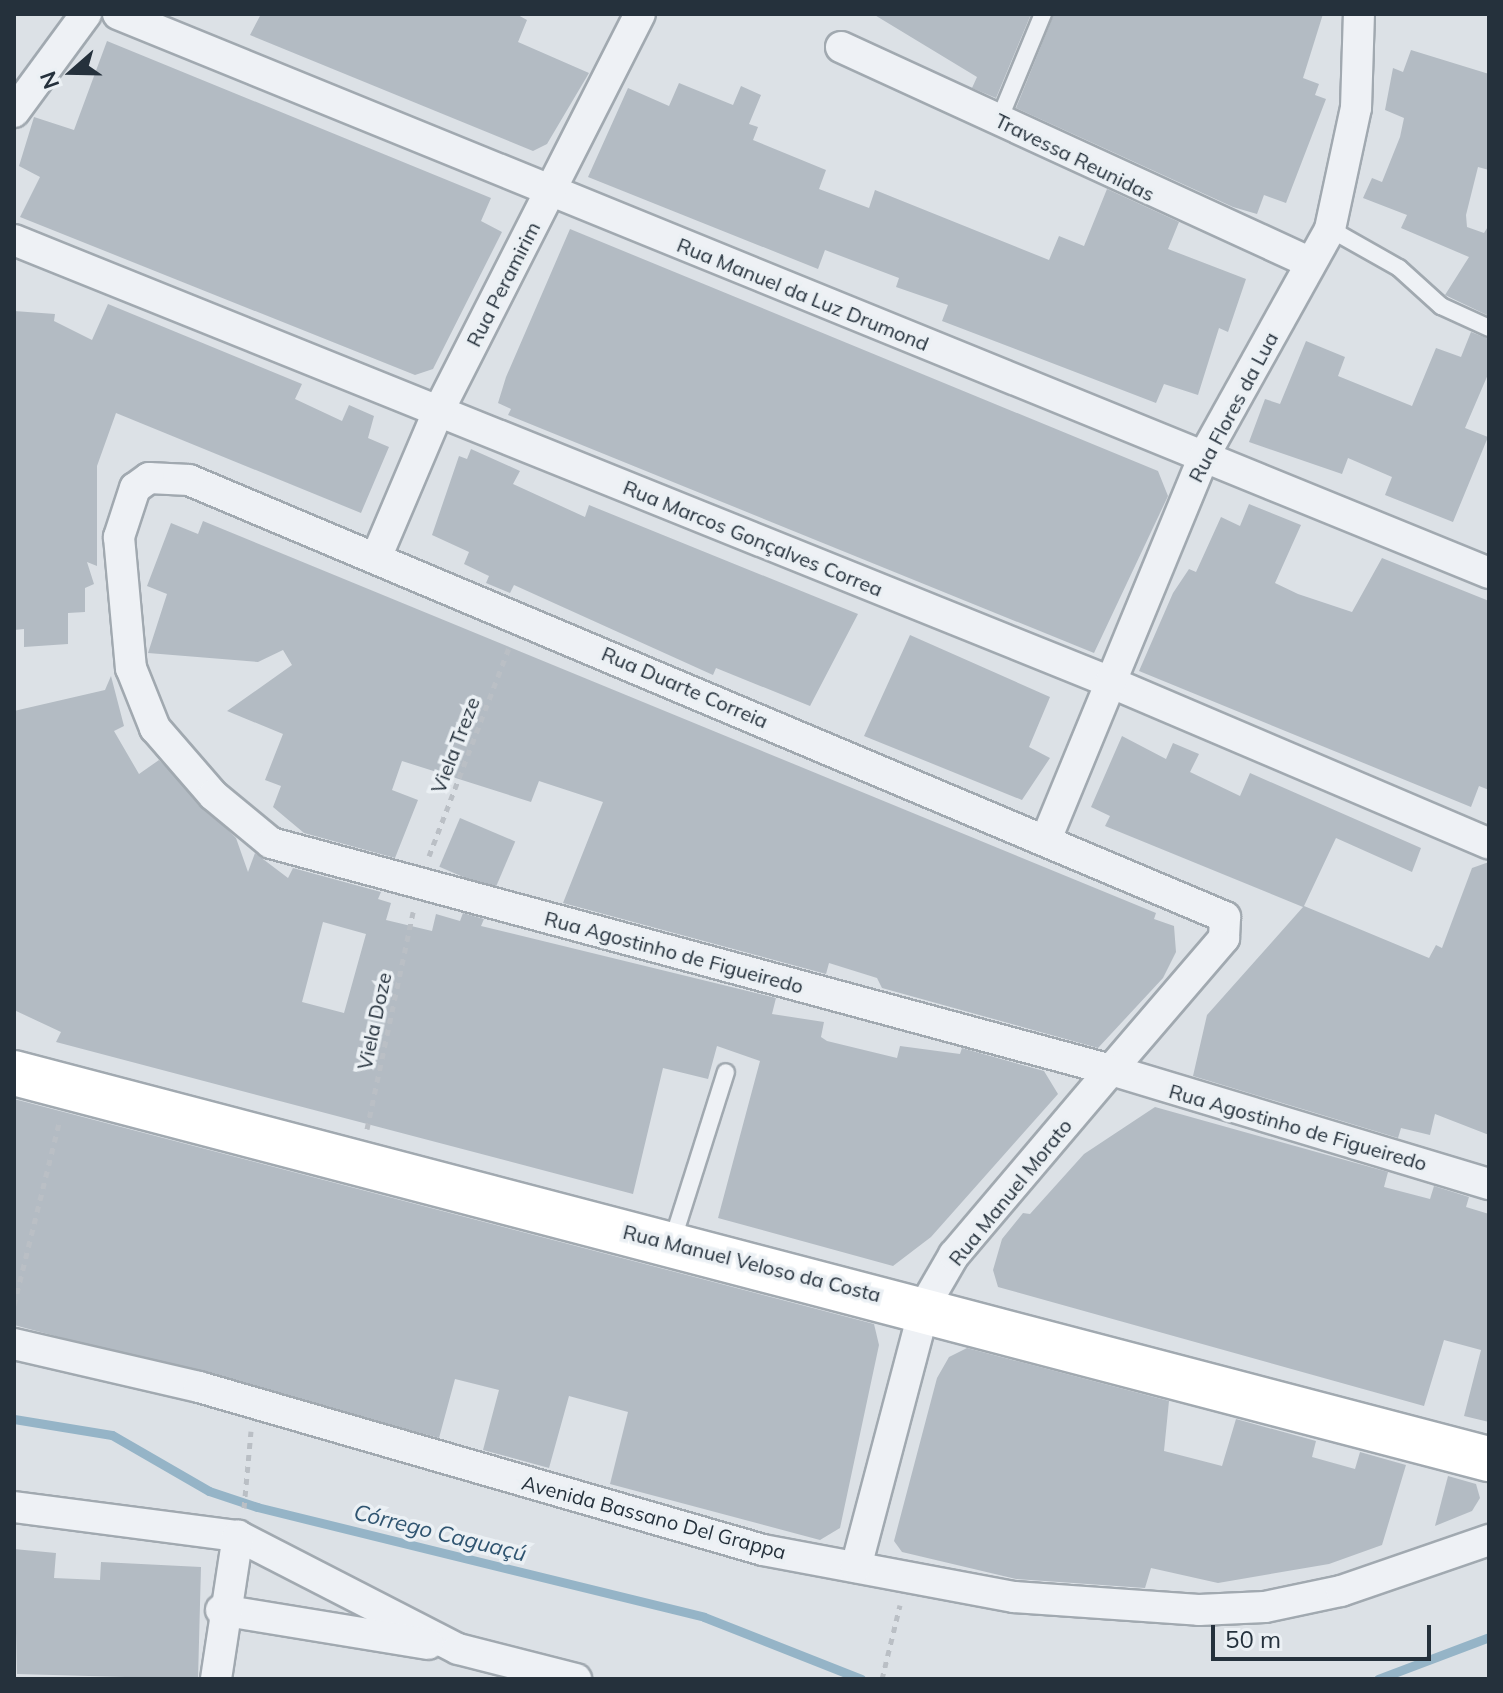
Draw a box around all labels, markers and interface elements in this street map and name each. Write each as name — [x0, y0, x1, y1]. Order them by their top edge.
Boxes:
north arrow — [32, 32, 112, 112]
text: N — [33, 68, 65, 93]
street label: Travessa Reunidas — [991, 108, 1159, 206]
street label: Rua Peramirim — [461, 217, 545, 351]
street label: Rua Manuel da Luz Drumond — [674, 232, 932, 356]
street label: Rua Flores da Lua — [1183, 328, 1283, 486]
street label: Rua Marcos Gonçalves Correa — [620, 475, 886, 601]
street label: Rua Duarte Correia — [598, 641, 772, 733]
street label: Viela Treze — [426, 693, 484, 797]
street label: Rua Agostinho de Figueiredo — [542, 906, 806, 998]
street label: Viela Doze — [352, 970, 396, 1072]
street label: Rua Agostinho de Figueiredo — [1166, 1079, 1430, 1175]
street label: Rua Manuel Morato — [943, 1114, 1077, 1270]
street label: Rua Manuel Veloso da Costa — [621, 1219, 883, 1307]
street label: Avenida Bassano Del Grappa — [519, 1470, 789, 1564]
water label: Córrego Caguaçú — [351, 1499, 529, 1567]
scale bar — [1215, 1609, 1435, 1659]
text: 50 m — [1225, 1624, 1281, 1654]

